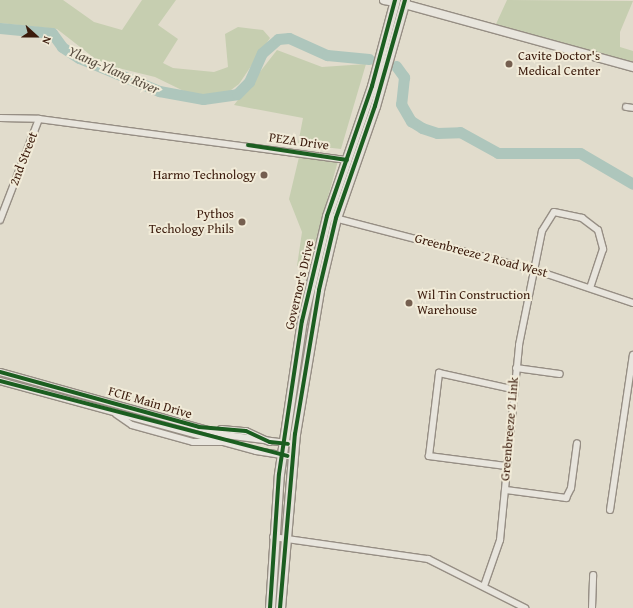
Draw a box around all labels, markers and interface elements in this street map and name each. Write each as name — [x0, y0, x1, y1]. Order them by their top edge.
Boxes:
north arrow — [16, 16, 56, 56]
text: N — [38, 34, 56, 47]
water label: Ylang-Ylang River — [66, 42, 162, 98]
place label: Cavite Doctor's Medical Center — [518, 49, 600, 80]
marker: Cavite Doctor's Medical Center — [503, 58, 515, 70]
street label: 2nd Street — [7, 130, 41, 188]
street label: PEZA Drive — [268, 130, 330, 154]
place label: Harmo Technology — [153, 167, 256, 183]
marker: Harmo Technology — [259, 170, 269, 180]
place label: Pythos Techology Phils — [149, 207, 234, 238]
marker: Pythos Techology Phils — [237, 217, 247, 227]
street label: Greenbreeze 2 Road West — [413, 231, 549, 281]
street label: Governor's Drive — [282, 239, 318, 331]
place label: Wil Tin Construction Warehouse — [417, 288, 530, 319]
marker: Wil Tin Construction Warehouse — [404, 298, 414, 308]
street label: Greenbreeze 2 Link — [498, 376, 522, 482]
street label: FCIE Main Drive — [106, 384, 194, 422]

